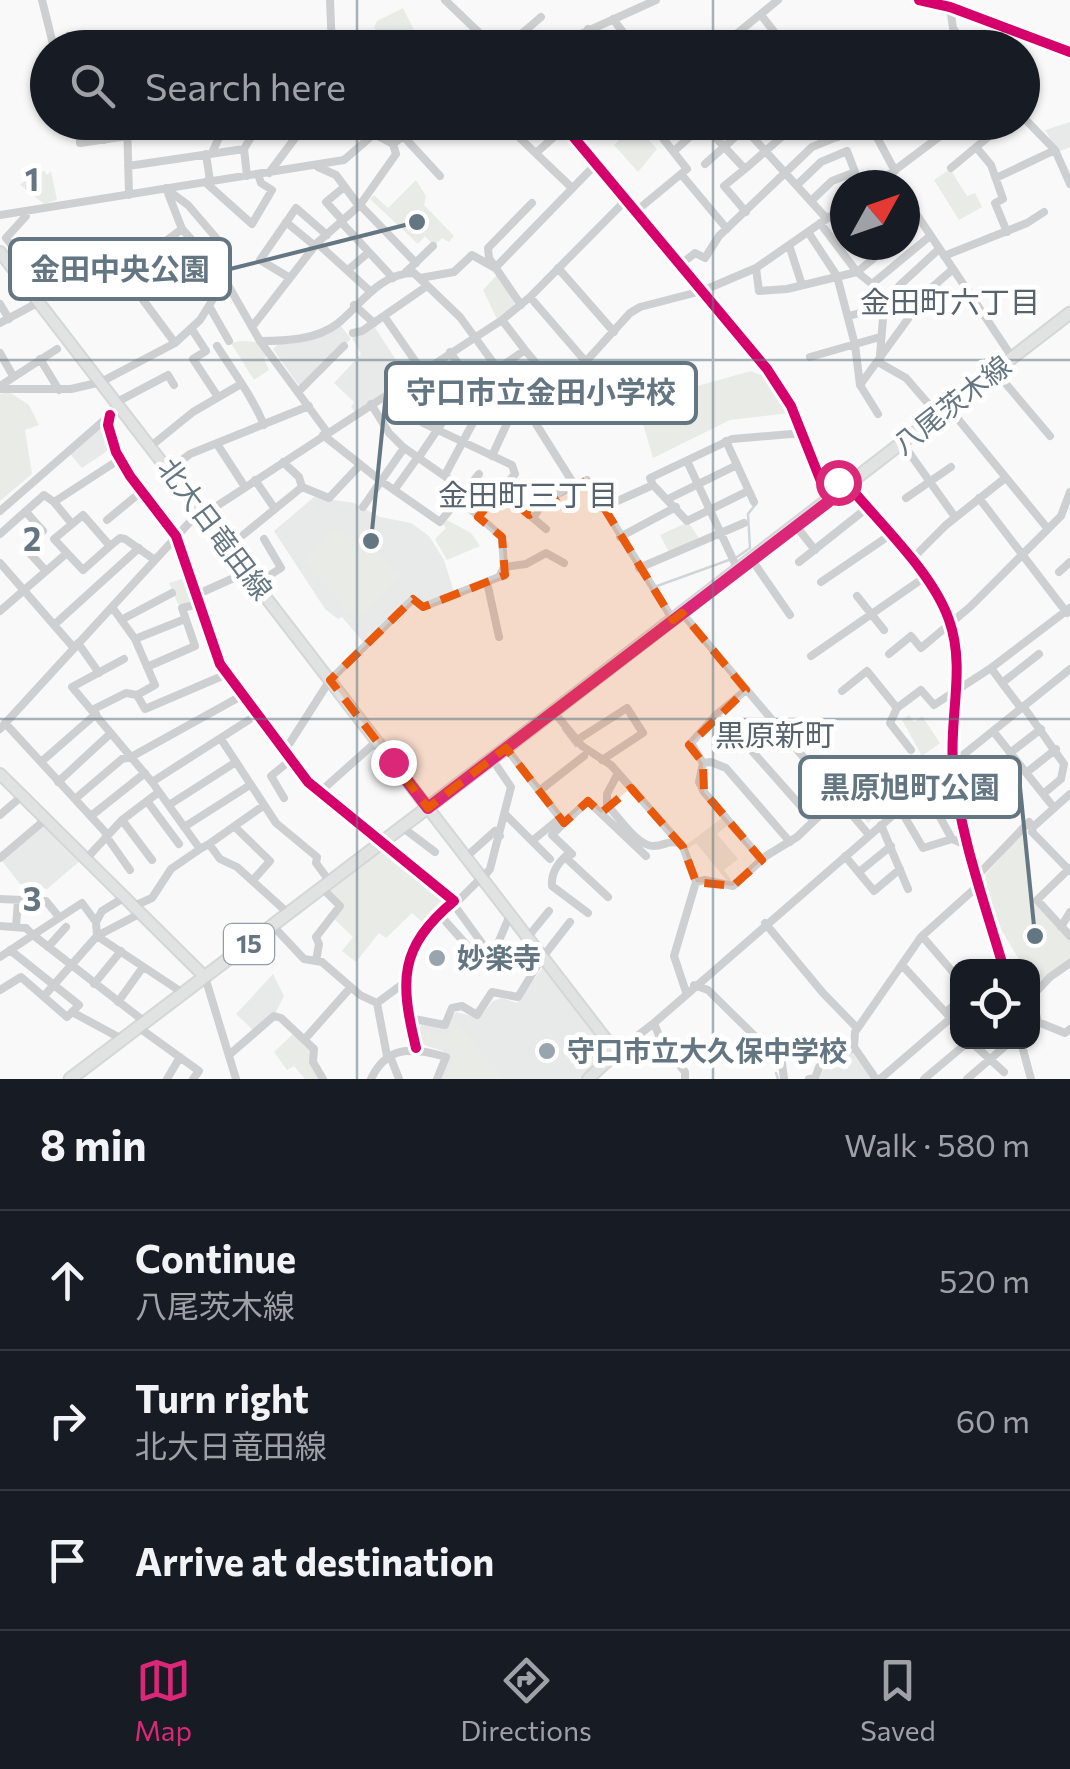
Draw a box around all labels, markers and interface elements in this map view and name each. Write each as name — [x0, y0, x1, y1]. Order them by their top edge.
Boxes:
search box — [30, 30, 1040, 140]
icon: search — [65, 58, 120, 113]
text: Search here — [145, 62, 346, 109]
text: 1 — [25, 158, 39, 198]
north arrow — [830, 170, 920, 260]
callout: 金田中央公園 — [10, 239, 230, 299]
text: 金田中央公園 — [30, 249, 210, 286]
district label: 金田町六丁目 — [860, 282, 1040, 319]
street label: 八尾茨木線 — [886, 348, 1017, 461]
callout: 守口市立金田小学校 — [386, 363, 696, 423]
text: 守口市立金田小学校 — [406, 372, 676, 409]
street label: 北大日竜田線 — [152, 451, 280, 606]
route start — [816, 460, 862, 506]
district label: 金田町三丁目 — [438, 475, 618, 512]
text: 2 — [23, 518, 41, 558]
district label: 黒原新町 — [715, 715, 835, 752]
route end — [371, 740, 417, 786]
callout: 黒原旭町公園 — [800, 757, 1020, 817]
text: 黒原旭町公園 — [820, 767, 1000, 804]
text: 3 — [23, 878, 41, 918]
road number: 15 — [224, 924, 274, 964]
place label: 妙楽寺 — [457, 940, 541, 974]
marker: 妙楽寺 — [426, 947, 448, 969]
map controls — [950, 959, 1040, 1049]
button: locate — [950, 959, 1040, 1049]
place label: 守口市立大久保中学校 — [567, 1033, 847, 1067]
marker: 守口市立大久保中学校 — [536, 1040, 558, 1062]
text: 8 min — [40, 1118, 147, 1170]
text: Walk · 580 m — [844, 1124, 1030, 1164]
text: Continue — [135, 1234, 296, 1281]
icon: ahead — [40, 1253, 95, 1308]
text: 520 m — [939, 1260, 1030, 1300]
text: 八尾茨木線 — [135, 1285, 295, 1325]
text: Turn right — [135, 1374, 309, 1421]
icon: right — [40, 1393, 95, 1448]
text: 60 m — [956, 1400, 1030, 1440]
text: 北大日竜田線 — [135, 1425, 327, 1465]
icon: arrive — [40, 1533, 95, 1588]
text: Arrive at destination — [135, 1537, 494, 1584]
tab: Map — [134, 1653, 192, 1747]
tab: Directions — [460, 1653, 592, 1747]
tab: Saved — [860, 1653, 936, 1747]

